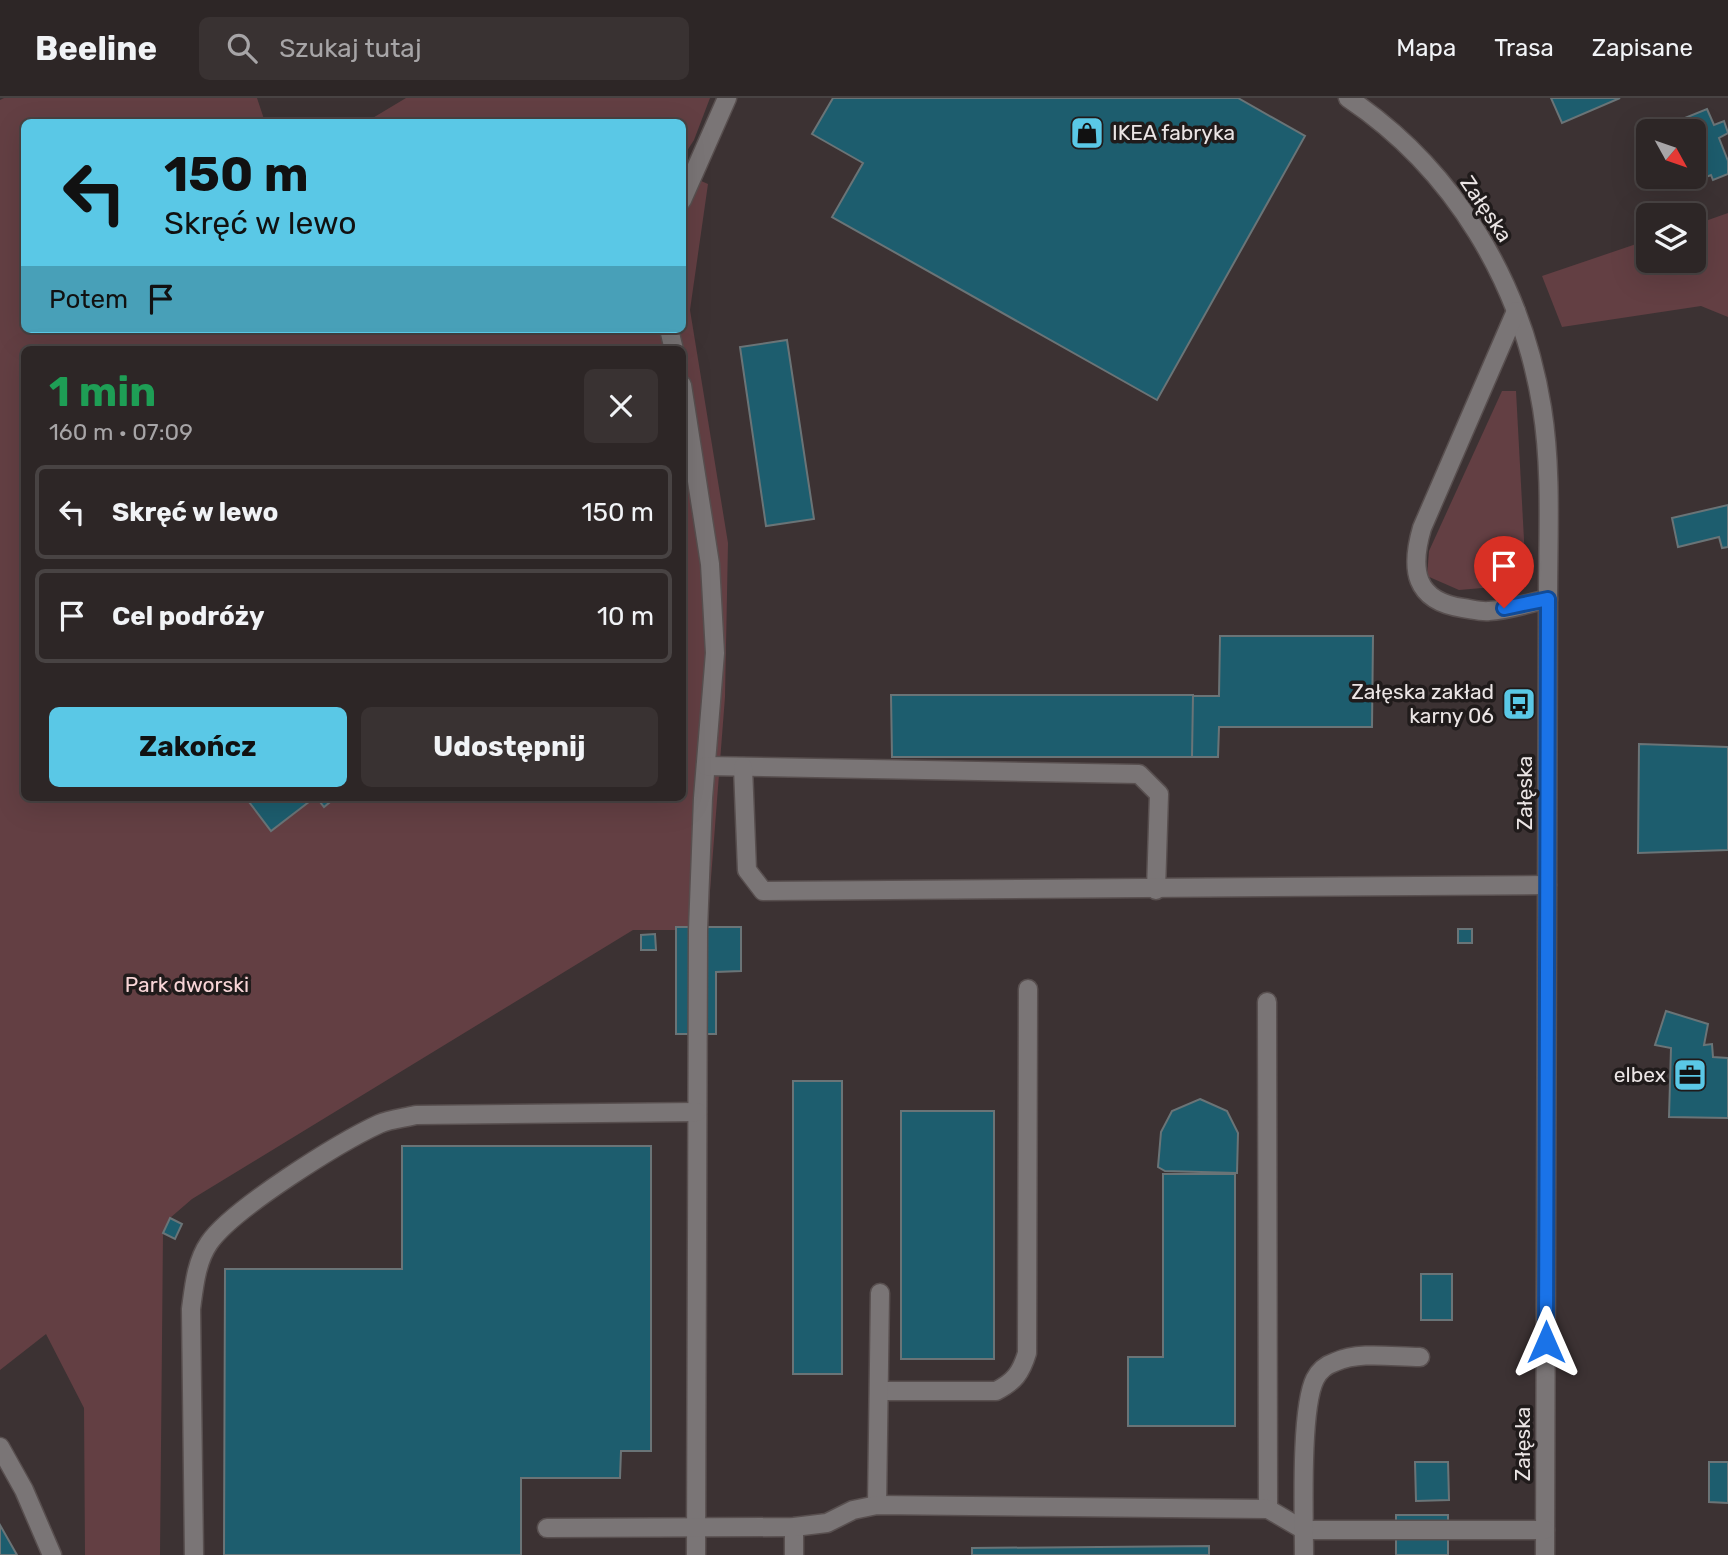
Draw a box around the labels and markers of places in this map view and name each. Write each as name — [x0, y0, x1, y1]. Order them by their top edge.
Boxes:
shop icon: IKEA fabryka — [1068, 114, 1106, 152]
place label: IKEA fabryka — [1112, 120, 1235, 145]
pin — [1474, 536, 1534, 608]
place label: Załęska zakład karny 06 — [1351, 679, 1494, 728]
bus stop icon: Załęska zakład karny 06 — [1500, 685, 1538, 723]
office icon: elbex — [1671, 1056, 1709, 1094]
place label: elbex — [1614, 1062, 1666, 1087]

